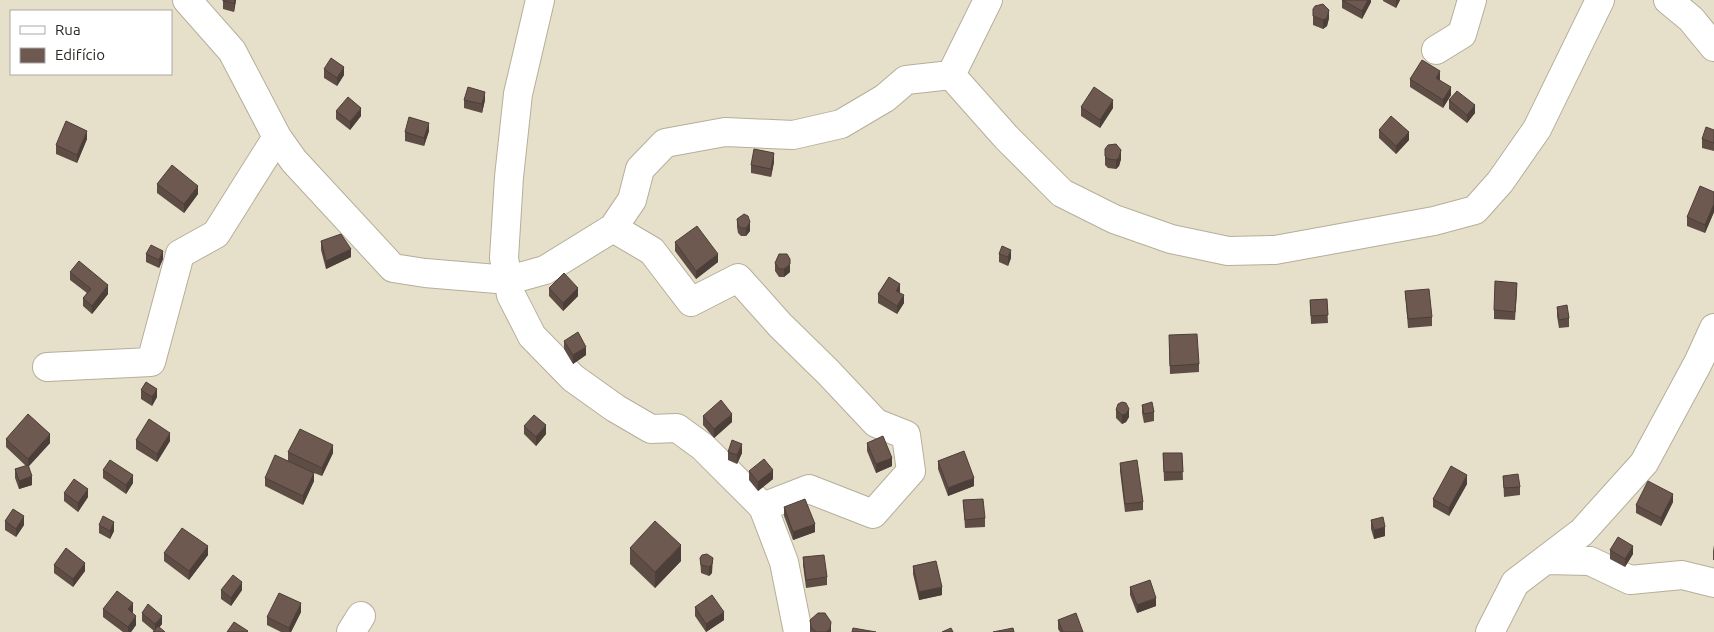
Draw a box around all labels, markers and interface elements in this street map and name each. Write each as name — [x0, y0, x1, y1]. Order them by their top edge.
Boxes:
legend — [10, 10, 172, 75]
text: Rua — [55, 21, 81, 38]
text: Edifício — [55, 46, 105, 63]

